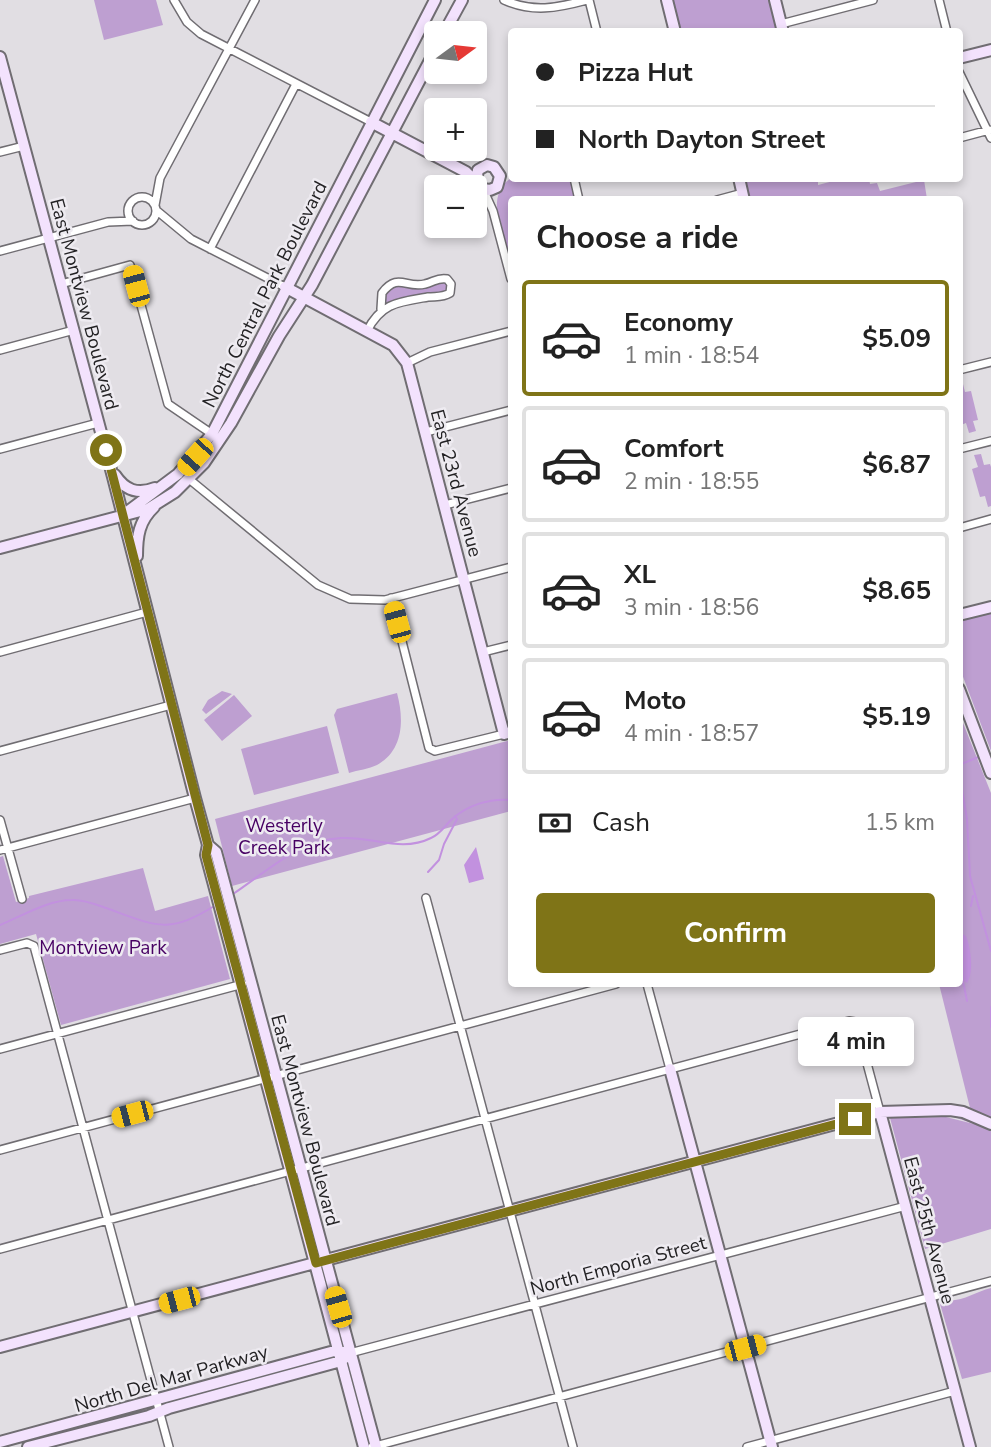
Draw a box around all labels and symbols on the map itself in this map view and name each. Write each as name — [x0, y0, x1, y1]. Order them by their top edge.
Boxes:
north arrow — [424, 21, 486, 84]
street label: North Central Park Boulevard — [196, 177, 333, 412]
street label: East Montview Boulevard — [43, 196, 125, 413]
car — [121, 263, 152, 309]
street label: East 23rd Avenue — [424, 407, 488, 560]
route start — [90, 434, 122, 466]
car — [174, 434, 217, 480]
car — [382, 599, 413, 645]
park label: Westerly Creek Park — [238, 813, 331, 861]
park label: Montview Park — [39, 935, 167, 961]
street label: East Montview Boulevard — [264, 1012, 346, 1229]
callout: 4 min — [797, 1018, 913, 1066]
car — [109, 1098, 156, 1130]
route end — [839, 1103, 871, 1135]
street label: East 25th Avenue — [897, 1154, 961, 1307]
street label: North Emporia Street — [527, 1230, 709, 1302]
car — [156, 1284, 203, 1316]
car — [323, 1284, 354, 1330]
car — [722, 1332, 769, 1364]
street label: North Del Mar Parkway — [71, 1339, 271, 1419]

